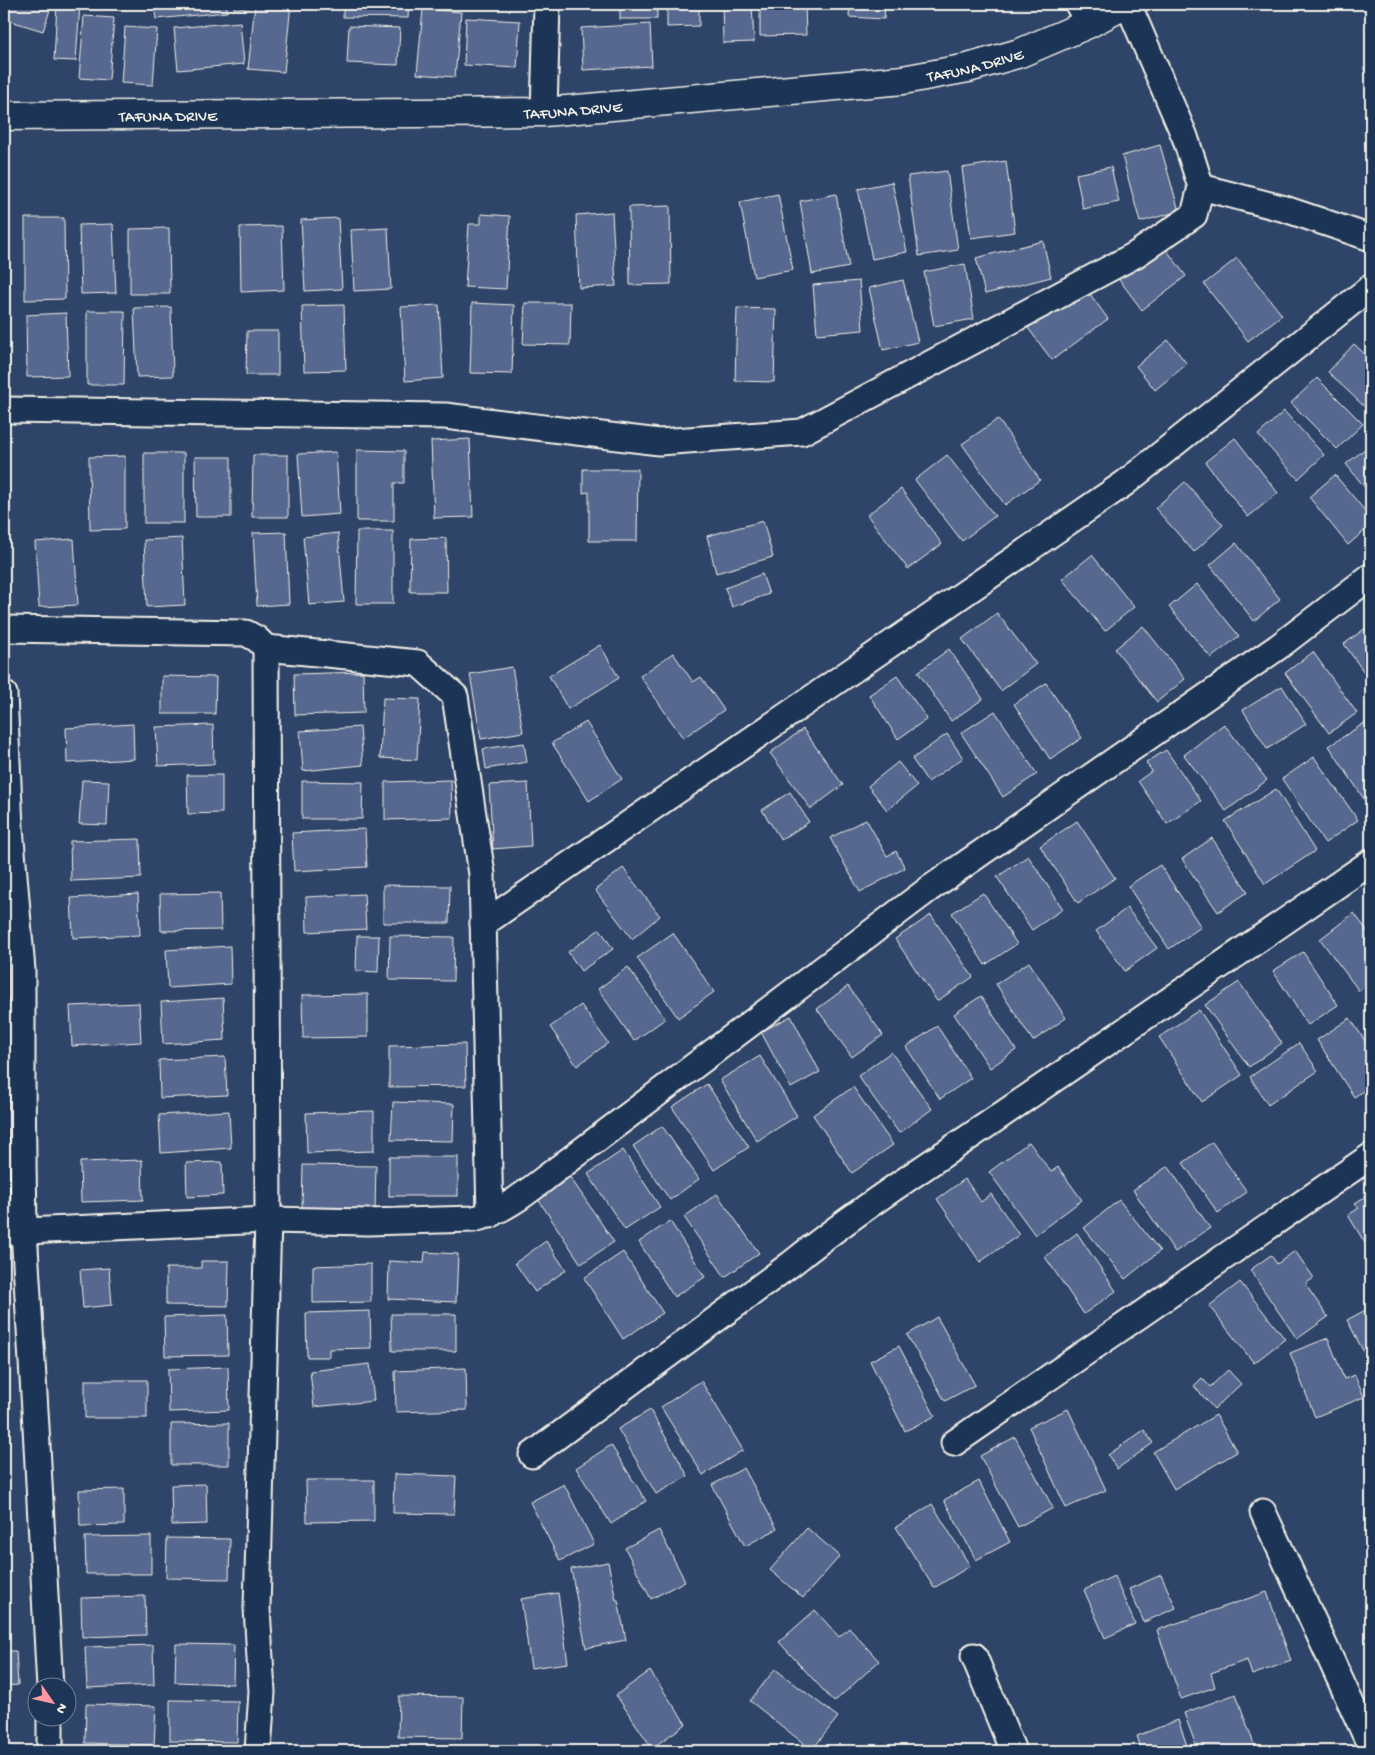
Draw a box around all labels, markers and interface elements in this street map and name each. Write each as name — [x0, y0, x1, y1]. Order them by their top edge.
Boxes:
street label: TAFUNA DRIVE — [925, 46, 1027, 89]
street label: TAFUNA DRIVE — [523, 99, 624, 125]
street label: TAFUNA DRIVE — [118, 108, 218, 128]
north arrow — [28, 1678, 78, 1728]
text: N — [51, 1699, 70, 1716]

